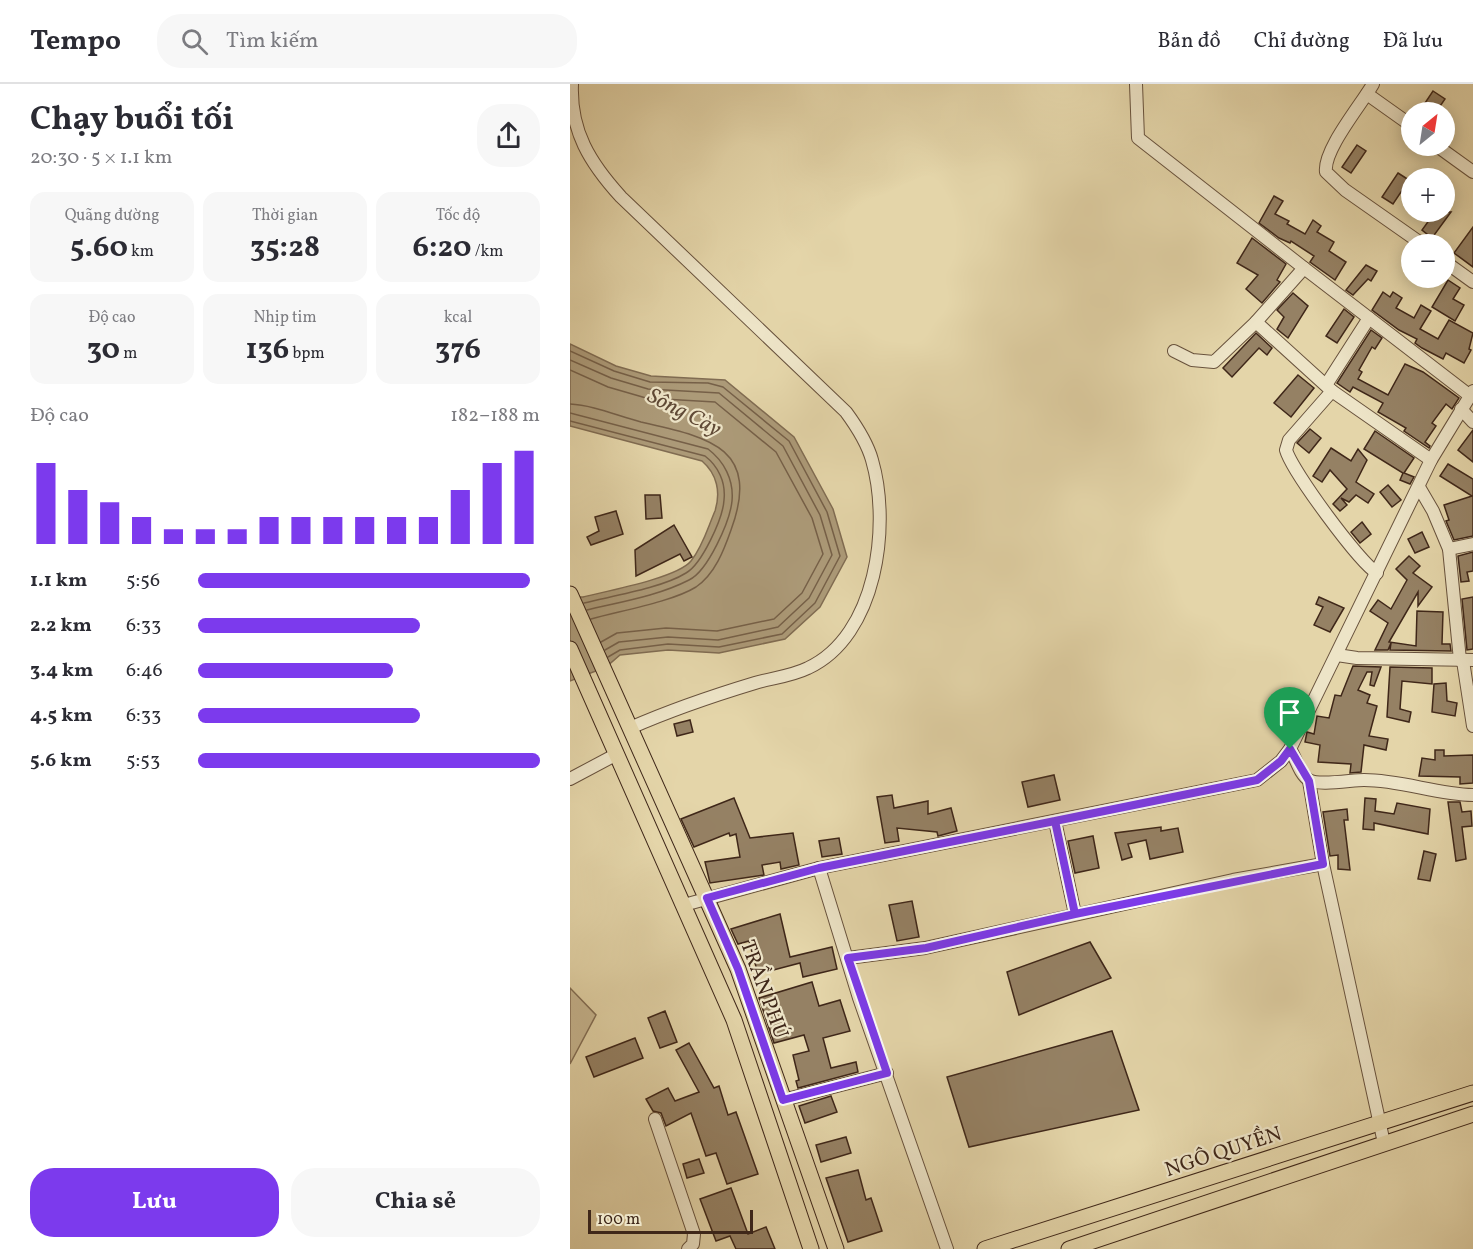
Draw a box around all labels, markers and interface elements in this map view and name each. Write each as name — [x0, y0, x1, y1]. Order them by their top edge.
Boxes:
search box — [157, 14, 577, 68]
text: Tempo — [30, 22, 121, 61]
icon: search — [178, 25, 211, 58]
text: Tìm kiếm — [226, 26, 319, 57]
text: Bản đồ — [1157, 27, 1221, 56]
text: Chỉ đường — [1254, 27, 1350, 56]
text: Đã lưu — [1383, 27, 1443, 56]
text: Chạy buổi tối — [30, 98, 234, 144]
north arrow — [1401, 102, 1455, 156]
map controls — [1401, 102, 1455, 288]
button: share — [477, 104, 540, 167]
text: 20:30 · 5 × 1.1 km — [30, 144, 173, 172]
button: + — [1401, 168, 1455, 222]
text: Quãng đường — [65, 205, 159, 227]
text: Thời gian — [252, 205, 318, 227]
text: Tốc độ — [436, 205, 480, 227]
text: 5.60 — [70, 227, 128, 269]
text: 35:28 — [250, 227, 320, 269]
text: 6:20 — [413, 227, 472, 269]
button: − — [1401, 234, 1455, 288]
text: km — [128, 241, 154, 263]
text: /km — [472, 241, 503, 263]
text: Độ cao — [88, 307, 136, 329]
text: Nhịp tim — [253, 307, 317, 329]
text: kcal — [444, 307, 472, 329]
text: 30 — [87, 329, 120, 371]
text: 136 — [245, 329, 289, 371]
text: 376 — [435, 329, 481, 371]
text: m — [120, 343, 137, 365]
text: bpm — [289, 343, 325, 365]
water label: Sông Cày — [641, 381, 726, 445]
text: Độ cao — [30, 402, 89, 430]
text: 182–188 m — [450, 402, 540, 430]
text: 1.1 km — [30, 567, 87, 595]
text: 5:56 — [126, 567, 160, 595]
text: 2.2 km — [30, 612, 92, 640]
text: 6:33 — [126, 612, 161, 640]
text: 3.4 km — [30, 657, 93, 685]
text: 6:46 — [126, 657, 163, 685]
pin — [1264, 687, 1315, 749]
icon: arrive — [1273, 696, 1306, 729]
text: 4.5 km — [30, 702, 93, 730]
text: 6:33 — [126, 702, 161, 730]
text: 5.6 km — [30, 747, 92, 775]
text: 5:53 — [126, 747, 160, 775]
street label: TRẦN PHÚ — [732, 936, 797, 1043]
street label: NGÔ QUYỀN — [1161, 1118, 1286, 1185]
button: Lưu — [30, 1168, 279, 1237]
button: Chia sẻ — [291, 1168, 540, 1237]
scale bar — [588, 1207, 753, 1234]
text: 100 m — [597, 1209, 640, 1231]

